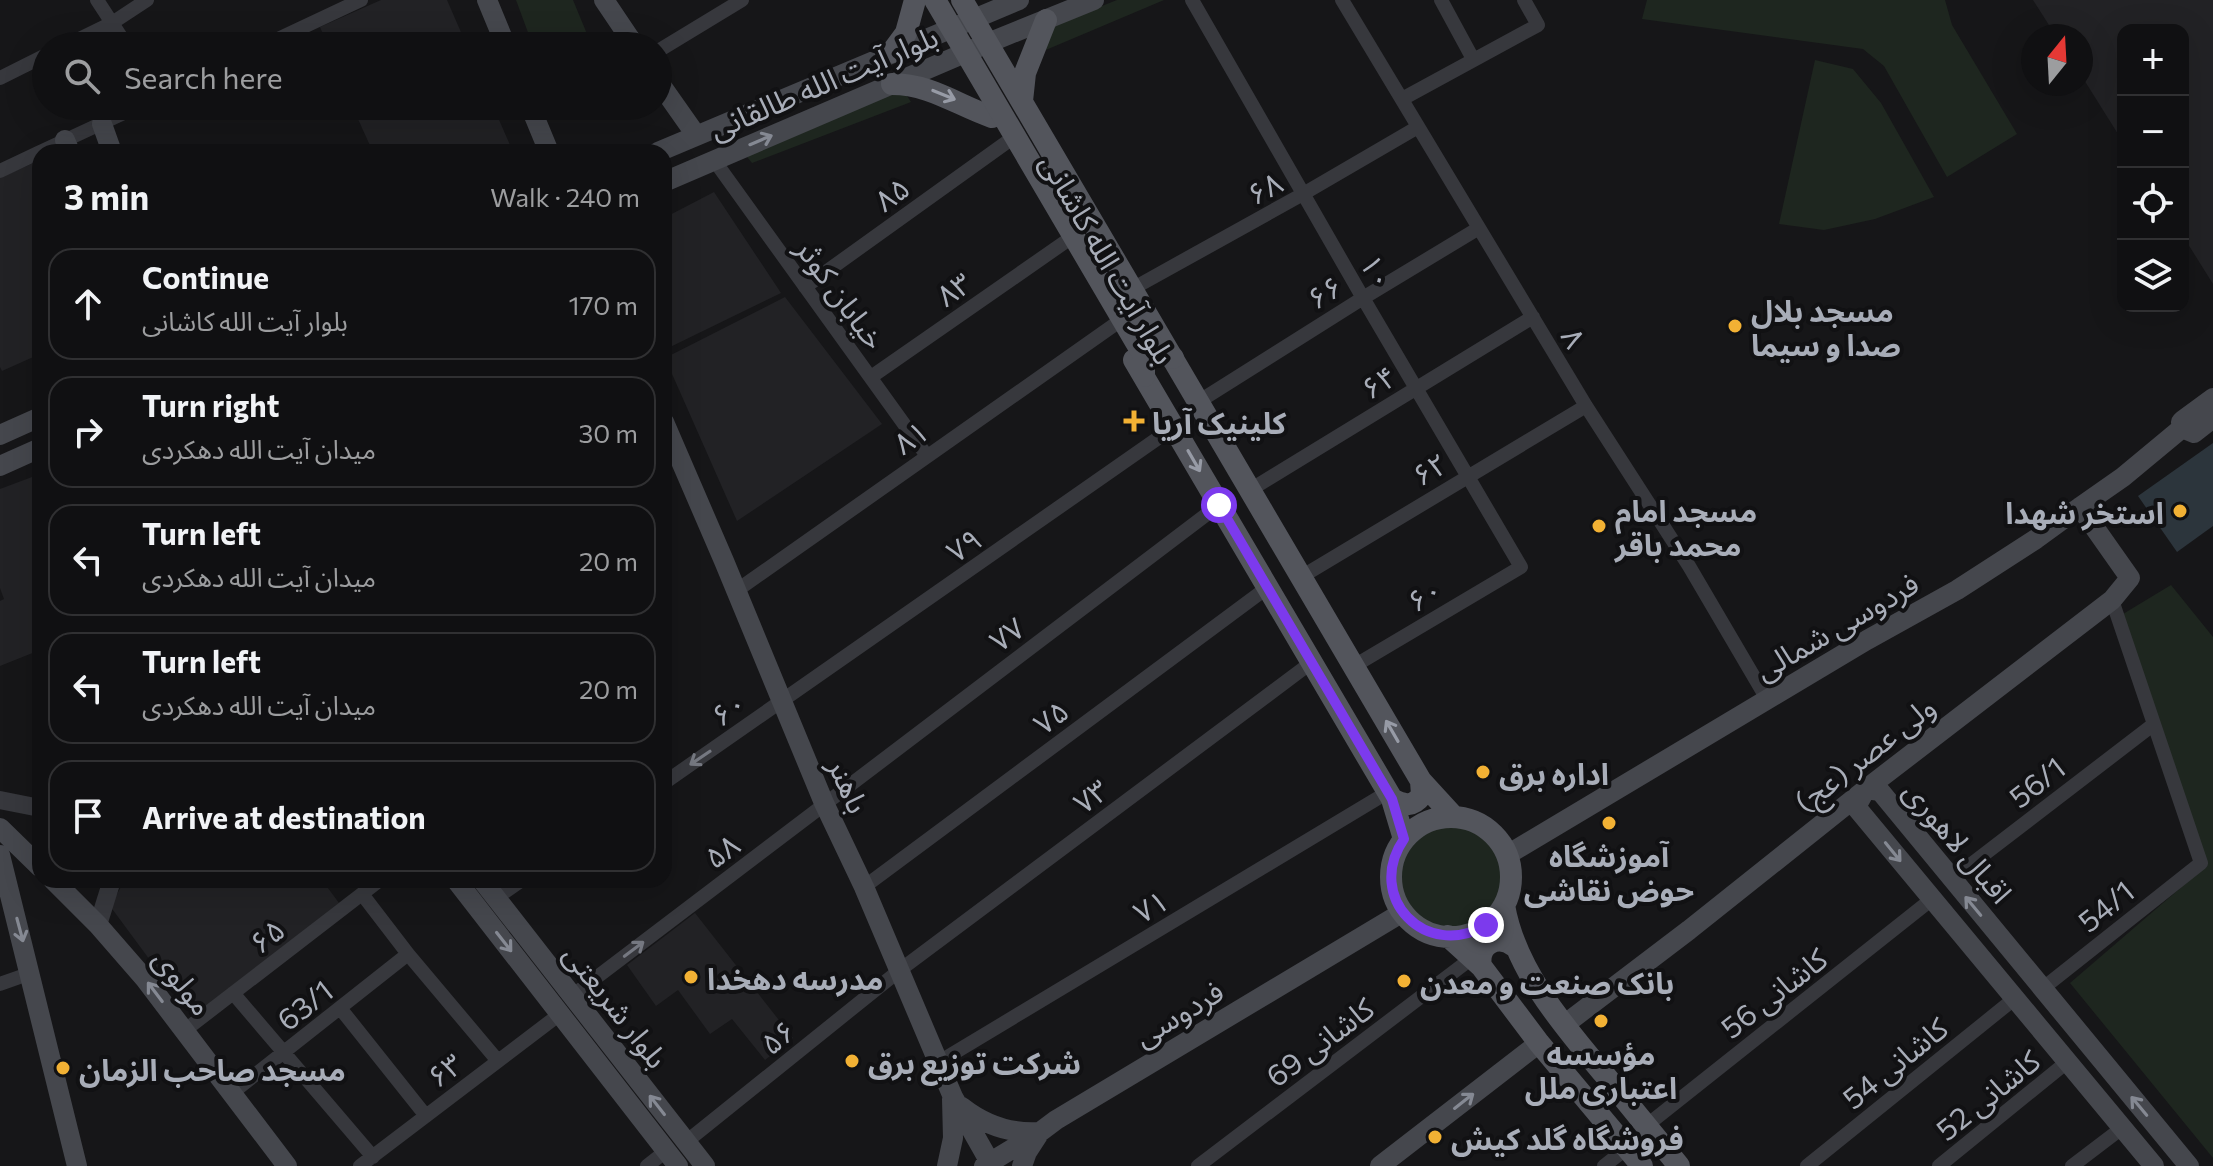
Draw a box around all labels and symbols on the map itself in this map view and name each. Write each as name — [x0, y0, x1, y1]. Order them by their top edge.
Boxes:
street label: بلوار آیت الله طالقانی — [703, 16, 943, 147]
north arrow — [2021, 24, 2093, 96]
one-way arrow — [931, 89, 956, 103]
one-way arrow — [748, 131, 773, 146]
street label: بلوار آیت الله کاشانی — [1033, 146, 1184, 371]
street label: ۶۸ — [1240, 162, 1288, 212]
street label: ۸۵ — [866, 168, 916, 218]
street label: خیابان کوثر — [788, 230, 895, 356]
street label: ۱۰ — [1353, 247, 1403, 295]
street label: ۸۳ — [928, 263, 978, 313]
street label: ۶۶ — [1300, 266, 1348, 316]
place label: مسجد بلال صدا و سیما — [1751, 291, 1901, 363]
marker: مسجد بلال صدا و سیما — [1726, 317, 1744, 335]
street label: ۸ — [1555, 320, 1595, 354]
street label: ۶۴ — [1354, 356, 1402, 406]
place label: کلینیک آریا — [1152, 403, 1286, 441]
marker: کلینیک آریا — [1123, 410, 1145, 432]
street label: ۸۱ — [885, 411, 935, 461]
street label: ۶۲ — [1405, 443, 1453, 493]
one-way arrow — [1186, 449, 1202, 472]
route start — [1201, 487, 1237, 523]
place label: مسجد امام محمد باقر — [1613, 491, 1757, 563]
place label: استخر شهدا — [2005, 493, 2164, 531]
marker: استخر شهدا — [2171, 502, 2189, 520]
marker: مسجد امام محمد باقر — [1590, 517, 1608, 535]
street label: ۷۹ — [938, 519, 988, 569]
street label: فردوسی شمالی — [1748, 563, 1925, 688]
street label: ۶۰ — [1400, 569, 1448, 619]
street label: ۷۷ — [981, 608, 1031, 658]
street label: ۶۰ — [703, 683, 753, 733]
street label: ولی عصر (عج) — [1786, 687, 1945, 824]
street label: ۷۵ — [1025, 691, 1075, 741]
one-way arrow — [1384, 720, 1400, 743]
street label: 56/1 — [2001, 748, 2071, 814]
one-way arrow — [689, 750, 711, 767]
street label: باهنر — [820, 751, 878, 819]
place label: اداره برق — [1499, 754, 1609, 792]
marker: اداره برق — [1474, 763, 1492, 781]
street label: ۷۳ — [1065, 770, 1115, 820]
street label: اقبال لاهوری — [1895, 772, 2021, 911]
marker: آموزشگاه حوض نقاشی — [1600, 814, 1618, 832]
street label: ۵۸ — [696, 825, 746, 875]
place label: آموزشگاه حوض نقاشی — [1524, 836, 1694, 909]
one-way arrow — [1884, 841, 1902, 862]
street label: 54/1 — [2069, 871, 2141, 939]
street label: ۷۱ — [1126, 880, 1174, 930]
one-way arrow — [1964, 896, 1982, 916]
route end — [1468, 907, 1504, 943]
street label: ۶۵ — [241, 910, 291, 960]
one-way arrow — [13, 917, 28, 943]
one-way arrow — [495, 931, 512, 952]
street label: بلوار شریعتی — [556, 935, 677, 1075]
street label: کاشانی 56 — [1712, 939, 1835, 1046]
street label: مولوی — [146, 940, 222, 1022]
one-way arrow — [623, 940, 644, 957]
place label: مدرسه دهخدا — [707, 959, 884, 997]
place label: بانک صنعت و معدن — [1420, 963, 1674, 1001]
marker: مدرسه دهخدا — [682, 968, 700, 986]
street label: 63/1 — [269, 971, 339, 1037]
street label: فردوسی — [1127, 971, 1230, 1054]
marker: بانک صنعت و معدن — [1395, 972, 1413, 990]
one-way arrow — [147, 982, 164, 1003]
street label: کاشانی 69 — [1258, 988, 1381, 1094]
street label: کاشانی 54 — [1834, 1008, 1955, 1116]
street label: ۵۶ — [752, 1011, 802, 1061]
marker: مؤسسه اعتباری ملل — [1592, 1012, 1610, 1030]
place label: مؤسسه اعتباری ملل — [1525, 1034, 1677, 1106]
street label: کاشانی 52 — [1928, 1040, 2048, 1148]
place label: شرکت توزیع برق — [868, 1043, 1081, 1086]
street label: ۶۳ — [419, 1044, 469, 1094]
place label: مسجد صاحب الزمان — [79, 1050, 346, 1088]
marker: شرکت توزیع برق — [843, 1052, 861, 1070]
marker: مسجد صاحب الزمان — [54, 1059, 72, 1077]
one-way arrow — [1453, 1093, 1474, 1110]
one-way arrow — [649, 1094, 666, 1116]
one-way arrow — [2130, 1096, 2148, 1117]
place label: فروشگاه گلد کیش — [1451, 1119, 1684, 1157]
marker: فروشگاه گلد کیش — [1426, 1128, 1444, 1146]

